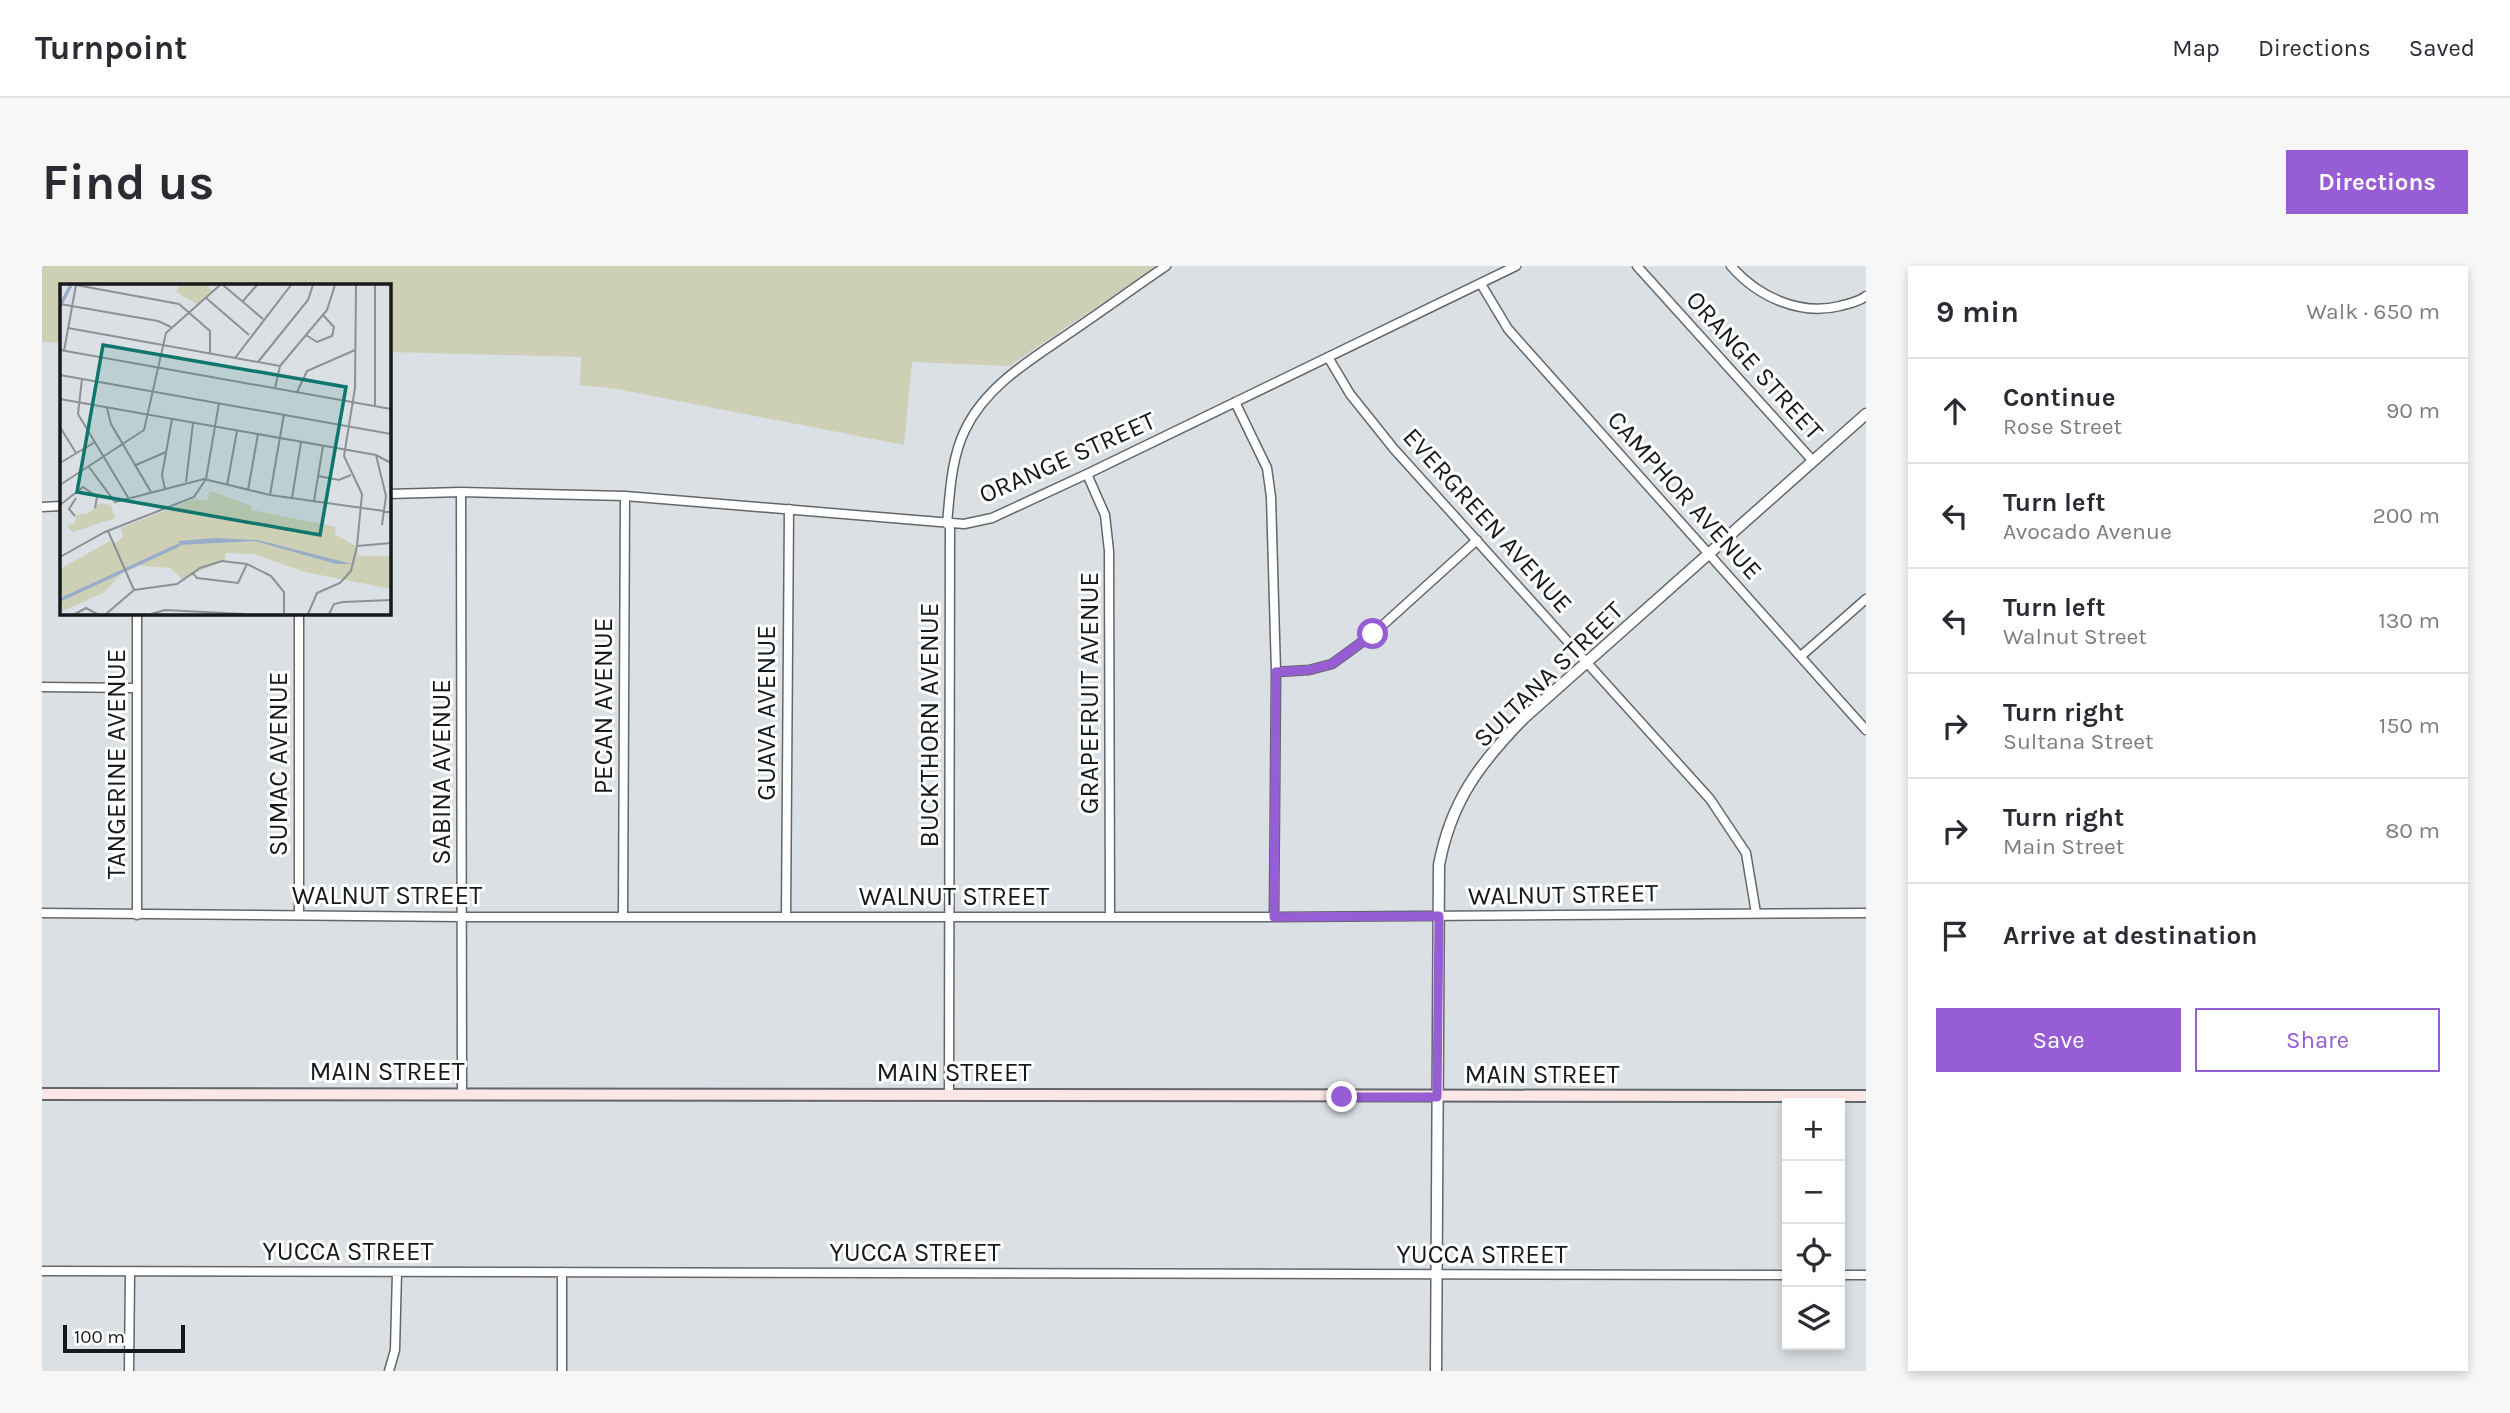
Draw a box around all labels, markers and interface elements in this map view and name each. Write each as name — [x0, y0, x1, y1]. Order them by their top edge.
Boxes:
text: Turnpoint — [35, 29, 187, 67]
text: Map — [2172, 34, 2220, 62]
text: Directions — [2258, 34, 2371, 62]
text: Saved — [2409, 34, 2475, 62]
button: Directions — [2286, 150, 2468, 214]
text: Find us — [42, 154, 214, 211]
inset map — [60, 284, 390, 614]
street label: ORANGE STREET — [1680, 284, 1830, 446]
text: 9 min — [1936, 294, 2019, 330]
text: Walk · 650 m — [2306, 298, 2440, 325]
text: Continue — [2003, 382, 2115, 413]
icon: ahead — [1936, 392, 1974, 430]
text: 90 m — [2386, 397, 2440, 424]
street label: ORANGE STREET — [974, 405, 1160, 510]
street label: CAMPHOR AVENUE — [1601, 405, 1769, 586]
text: Rose Street — [2003, 413, 2122, 440]
street label: EVERGREEN AVENUE — [1396, 421, 1579, 619]
text: Turn left — [2003, 487, 2105, 518]
icon: left — [1936, 497, 1974, 535]
text: 200 m — [2372, 502, 2440, 529]
text: Avocado Avenue — [2003, 518, 2172, 545]
street label: GRAPEFRUIT AVENUE — [1074, 572, 1105, 814]
text: Turn left — [2003, 592, 2105, 623]
street label: SULTANA STREET — [1467, 595, 1630, 754]
icon: left — [1936, 602, 1974, 640]
street label: BUCKTHORN AVENUE — [914, 603, 945, 847]
text: 130 m — [2378, 607, 2440, 634]
street label: PECAN AVENUE — [588, 618, 619, 794]
route start — [1357, 618, 1388, 649]
text: Walnut Street — [2003, 623, 2147, 650]
street label: GUAVA AVENUE — [751, 625, 782, 801]
street label: TANGERINE AVENUE — [101, 649, 132, 879]
street label: SUMAC AVENUE — [263, 672, 294, 856]
street label: SABINA AVENUE — [426, 679, 457, 865]
text: Turn right — [2003, 697, 2124, 728]
icon: right — [1936, 707, 1974, 745]
text: 150 m — [2379, 712, 2440, 739]
text: Sultana Street — [2003, 728, 2154, 755]
text: Turn right — [2003, 802, 2124, 833]
icon: right — [1936, 812, 1974, 850]
text: 80 m — [2385, 817, 2440, 844]
text: Main Street — [2003, 833, 2124, 860]
street label: WALNUT STREET — [1468, 877, 1658, 912]
street label: WALNUT STREET — [292, 880, 482, 911]
street label: WALNUT STREET — [859, 881, 1049, 912]
icon: arrive — [1936, 917, 1974, 955]
text: Arrive at destination — [2003, 920, 2257, 951]
button: Save — [1936, 1008, 2181, 1072]
button: Share — [2195, 1008, 2440, 1072]
street label: MAIN STREET — [309, 1056, 465, 1087]
street label: MAIN STREET — [876, 1057, 1032, 1088]
street label: MAIN STREET — [1464, 1059, 1620, 1090]
route end — [1326, 1081, 1357, 1112]
map controls — [1782, 1098, 1845, 1350]
button: + — [1782, 1098, 1845, 1161]
button: − — [1782, 1161, 1845, 1224]
button: locate — [1782, 1224, 1845, 1287]
street label: YUCCA STREET — [262, 1236, 434, 1267]
street label: YUCCA STREET — [829, 1237, 1001, 1268]
street label: YUCCA STREET — [1396, 1239, 1568, 1270]
button: layers — [1782, 1287, 1845, 1350]
scale bar — [63, 1322, 186, 1354]
text: 100 m — [74, 1326, 125, 1348]

